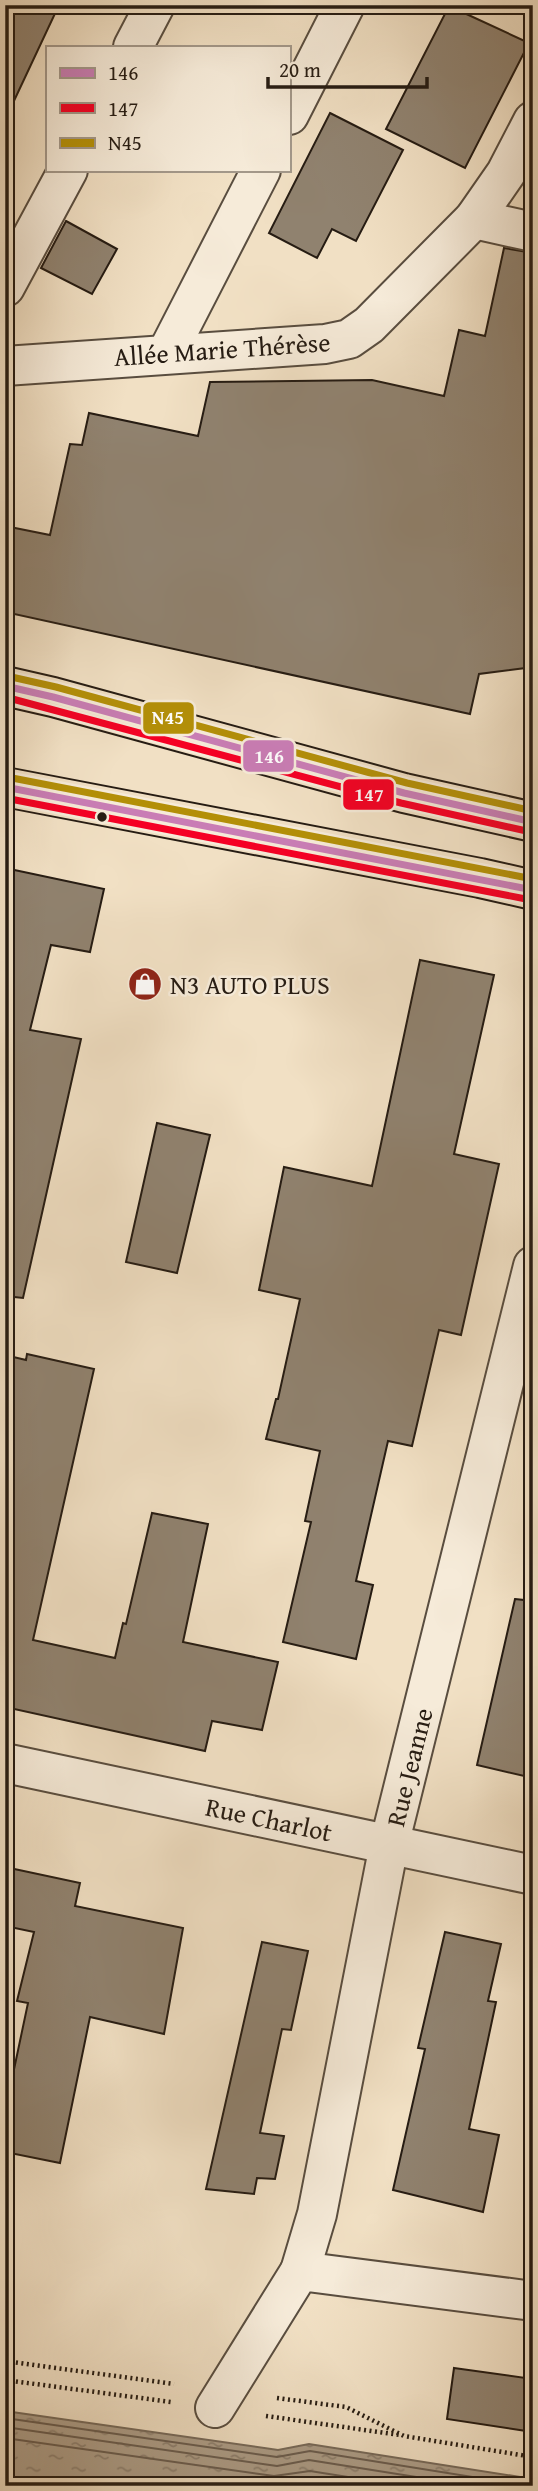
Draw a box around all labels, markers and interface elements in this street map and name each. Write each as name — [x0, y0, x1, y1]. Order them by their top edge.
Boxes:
legend — [46, 46, 290, 172]
scale bar — [268, 46, 428, 90]
text: 20 m — [279, 54, 321, 85]
text: 146 — [108, 57, 138, 88]
text: 147 — [108, 93, 138, 124]
text: N45 — [108, 127, 142, 158]
street label: Allée Marie Thérèse — [112, 322, 332, 376]
line badge: N45 — [142, 701, 195, 735]
text: N45 — [152, 703, 184, 731]
line badge: 146 — [242, 739, 295, 773]
text: 146 — [254, 742, 284, 770]
line badge: 147 — [342, 778, 395, 811]
text: 147 — [354, 780, 384, 808]
unlabelled marker — [95, 810, 109, 824]
shop icon: N3 AUTO PLUS — [126, 965, 164, 1003]
place label: N3 AUTO PLUS — [170, 965, 330, 1004]
street label: Rue Jeanne — [375, 1704, 443, 1830]
street label: Rue Charlot — [202, 1787, 336, 1851]

